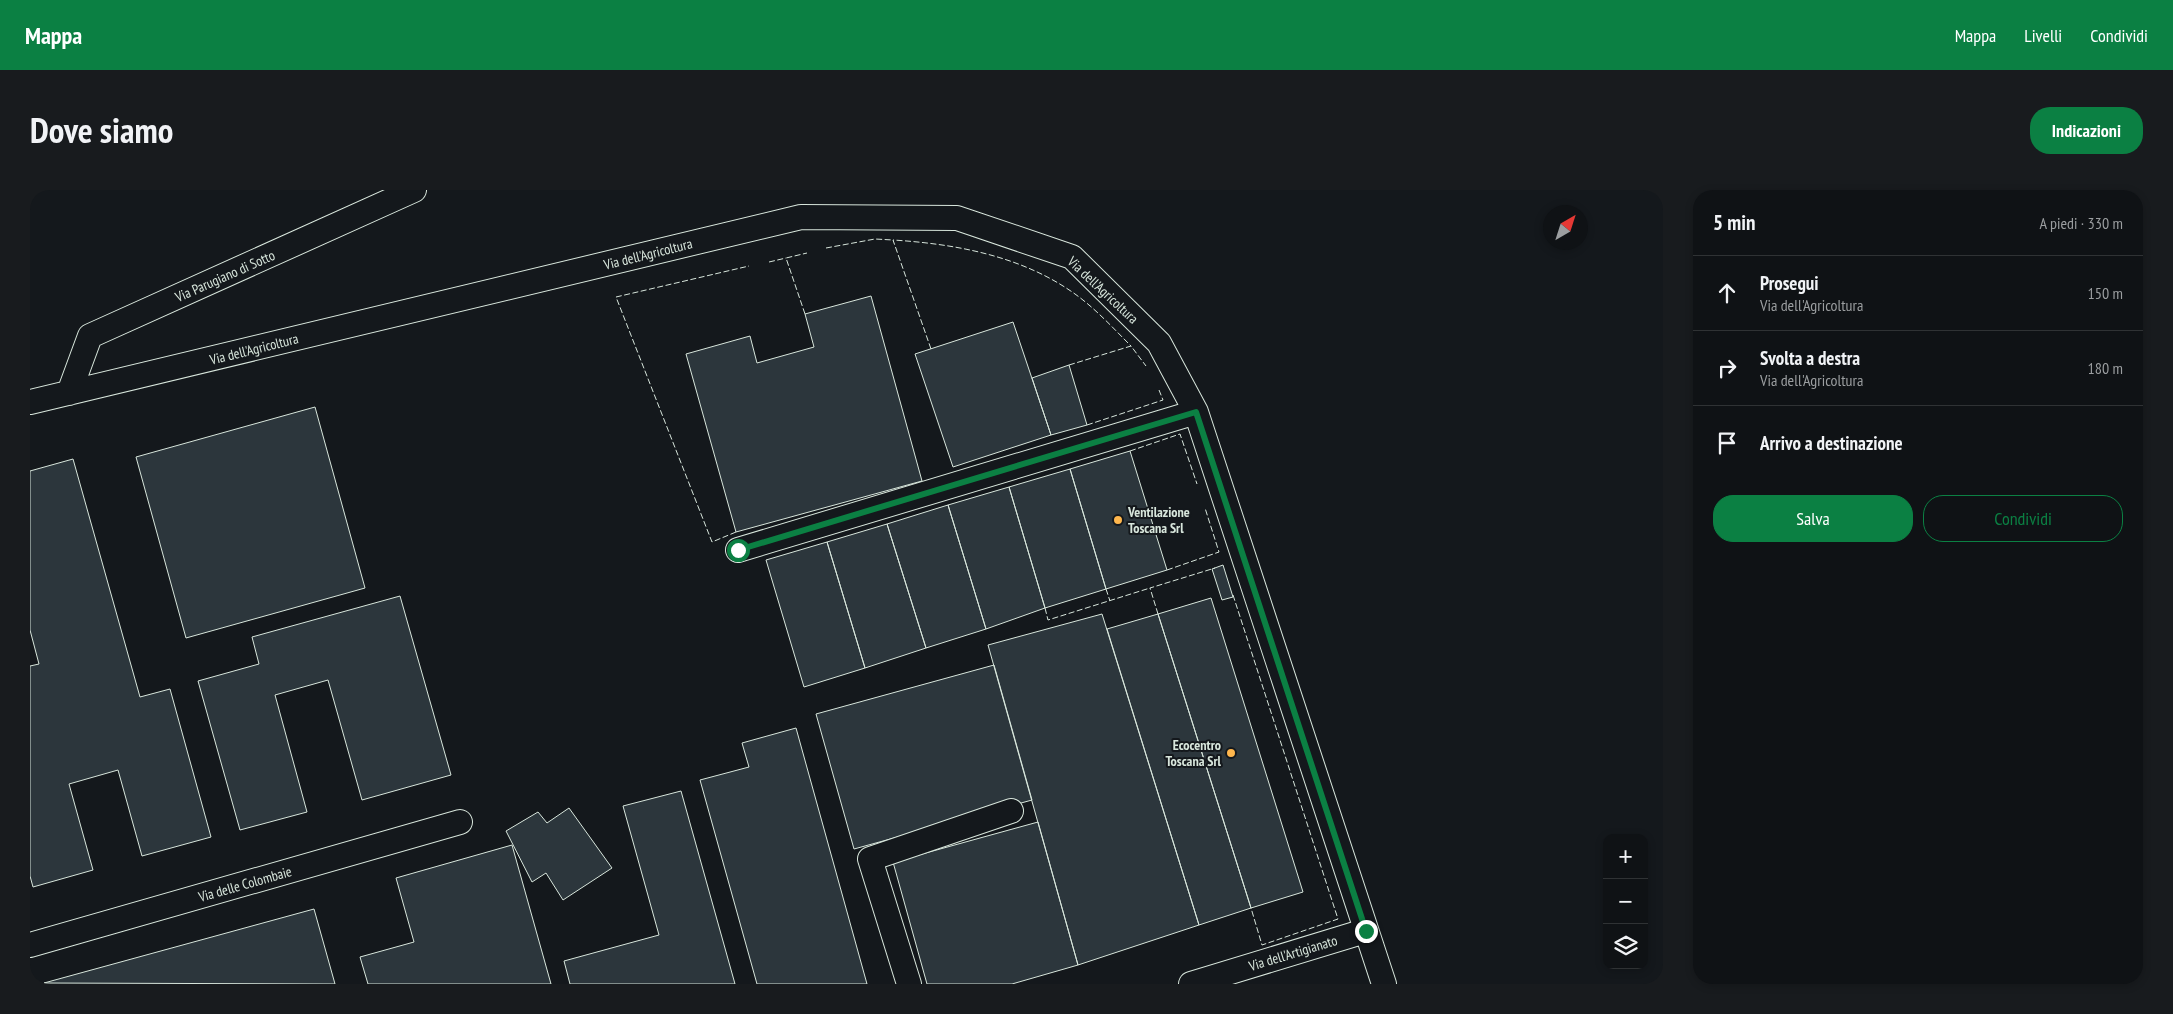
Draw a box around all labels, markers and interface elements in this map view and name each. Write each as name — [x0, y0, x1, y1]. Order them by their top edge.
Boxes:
text: Mappa — [25, 20, 82, 51]
text: Mappa — [1955, 24, 1996, 47]
text: Livelli — [2024, 24, 2062, 47]
text: Condividi — [2090, 24, 2148, 47]
text: Dove siamo — [30, 107, 173, 153]
button: Indicazioni — [2030, 107, 2143, 154]
north arrow — [1543, 205, 1588, 250]
text: 5 min — [1713, 209, 1755, 236]
text: A piedi · 330 m — [2040, 213, 2123, 233]
street label: Via dell'Agricoltura — [601, 234, 694, 274]
street label: Via Parugiano di Sotto — [171, 246, 278, 306]
street label: Via dell'Agricoltura — [1063, 252, 1142, 327]
text: Prosegui — [1760, 271, 1819, 295]
icon: ahead — [1713, 279, 1741, 307]
text: 150 m — [2088, 283, 2123, 303]
text: Via dell'Agricoltura — [1760, 295, 1863, 315]
street label: Via dell'Agricoltura — [207, 329, 300, 369]
text: Svolta a destra — [1760, 346, 1860, 370]
icon: right — [1713, 354, 1741, 382]
text: 180 m — [2088, 358, 2123, 378]
text: Via dell'Agricoltura — [1760, 370, 1863, 390]
icon: arrive — [1713, 429, 1741, 457]
text: Arrivo a destinazione — [1760, 431, 1903, 455]
button: Salva — [1713, 495, 1913, 542]
button: Condividi — [1923, 495, 2123, 542]
place label: Ventilazione Toscana Srl — [1127, 503, 1190, 537]
marker: Ventilazione Toscana Srl — [1112, 514, 1124, 526]
route start — [727, 539, 750, 562]
place label: Ecocentro Toscana Srl — [1165, 736, 1222, 770]
marker: Ecocentro Toscana Srl — [1225, 747, 1237, 759]
map controls — [1603, 834, 1648, 969]
button: + — [1603, 834, 1648, 879]
street label: Via delle Colombaie — [195, 862, 294, 906]
button: − — [1603, 879, 1648, 924]
route end — [1355, 920, 1378, 943]
button: layers — [1603, 924, 1648, 969]
street label: Via dell'Artigianato — [1246, 931, 1339, 975]

